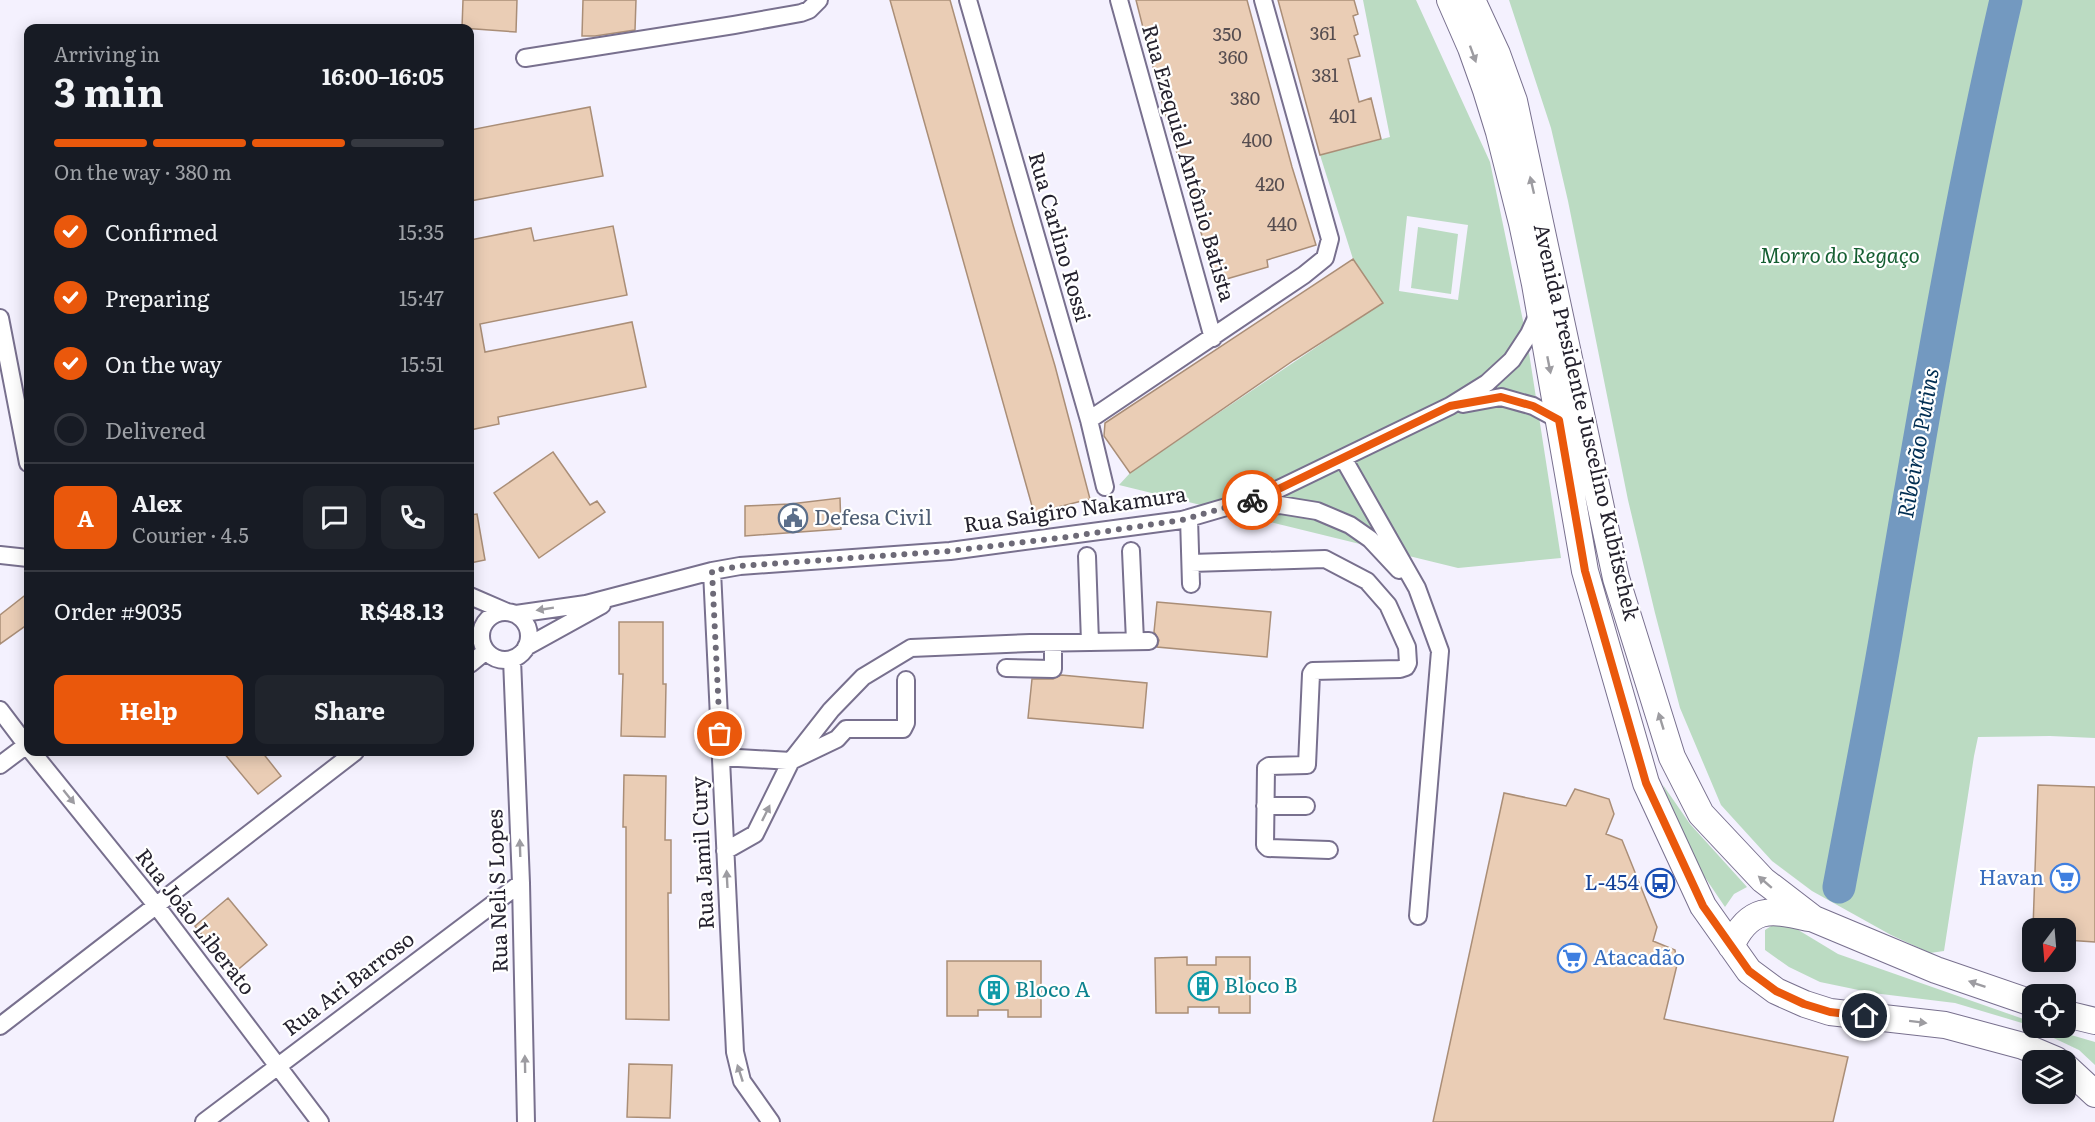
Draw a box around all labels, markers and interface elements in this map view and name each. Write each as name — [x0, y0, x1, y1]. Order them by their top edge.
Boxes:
house number: 361 — [1310, 19, 1336, 46]
street label: Rua Ezequiel Antônio Batista — [1136, 20, 1245, 305]
house number: 350 — [1212, 20, 1242, 47]
text: Arriving in — [54, 38, 160, 68]
house number: 360 — [1218, 43, 1248, 70]
one-way arrow — [1469, 45, 1479, 63]
text: 16:00–16:05 — [322, 59, 444, 92]
text: 3 min — [54, 61, 164, 119]
house number: 381 — [1312, 61, 1339, 88]
house number: 380 — [1230, 84, 1260, 111]
house number: 401 — [1329, 102, 1357, 129]
house number: 400 — [1242, 126, 1272, 153]
street label: Rua Carlino Rossi — [1022, 148, 1100, 325]
text: On the way · 380 m — [54, 156, 232, 186]
house number: 420 — [1255, 170, 1285, 197]
one-way arrow — [1527, 176, 1537, 194]
house number: 440 — [1267, 210, 1297, 237]
icon: check — [54, 215, 87, 248]
text: Confirmed — [105, 215, 218, 248]
text: 15:35 — [398, 216, 444, 246]
street label: Avenida Presidente Juscelino Kubitschek — [1528, 220, 1649, 623]
park label: Morro do Regaço — [1760, 238, 1920, 269]
icon: check — [54, 281, 87, 314]
text: Preparing — [105, 281, 209, 314]
text: 15:47 — [399, 282, 444, 312]
icon: check — [54, 347, 87, 380]
text: On the way — [105, 347, 222, 380]
text: 15:51 — [401, 348, 444, 378]
one-way arrow — [1545, 356, 1554, 375]
water label: Ribeirão Putins — [1887, 365, 1946, 520]
text: Delivered — [105, 413, 206, 446]
courier — [1222, 470, 1282, 530]
street label: Rua Saigiro Nakamura — [961, 476, 1189, 539]
icon: bike — [1236, 484, 1269, 517]
text: Alex — [132, 486, 182, 519]
button: chat — [303, 486, 366, 549]
button: phone — [381, 486, 444, 549]
place label: Defesa Civil — [814, 500, 932, 531]
text: A — [77, 501, 94, 534]
public building icon: Defesa Civil — [777, 502, 809, 534]
text: Courier · 4.5 — [132, 519, 249, 549]
text: Order #9035 — [54, 594, 182, 627]
text: R$48.13 — [360, 594, 444, 627]
one-way arrow — [536, 605, 555, 614]
button: Help — [54, 675, 243, 744]
button: Share — [255, 675, 444, 744]
pin — [694, 708, 745, 759]
one-way arrow — [1655, 712, 1665, 730]
icon: bag — [703, 717, 736, 750]
street label: Rua Jamil Cury — [681, 775, 720, 931]
one-way arrow — [62, 789, 75, 805]
one-way arrow — [761, 805, 771, 822]
street label: Rua Neli S Lopes — [477, 809, 514, 973]
one-way arrow — [515, 838, 524, 857]
street label: Rua João Liberato — [130, 841, 264, 1000]
place label: Havan — [1979, 860, 2044, 891]
supermarket icon: Havan — [2049, 862, 2081, 894]
place label: L-454 — [1584, 865, 1639, 896]
bus stop icon: L-454 — [1644, 867, 1676, 899]
one-way arrow — [722, 870, 731, 889]
one-way arrow — [1758, 875, 1773, 888]
north arrow — [2022, 918, 2076, 972]
map controls — [2022, 918, 2076, 1104]
street label: Rua Ari Barroso — [275, 922, 420, 1042]
place label: Atacadão — [1593, 940, 1685, 971]
supermarket icon: Atacadão — [1556, 942, 1588, 974]
place label: Bloco B — [1224, 968, 1298, 999]
building icon: Bloco B — [1187, 970, 1219, 1002]
place label: Bloco A — [1015, 972, 1091, 1003]
building icon: Bloco A — [978, 974, 1010, 1006]
one-way arrow — [1968, 979, 1986, 988]
button: locate — [2022, 984, 2076, 1038]
pin — [1839, 990, 1890, 1041]
icon: home — [1848, 999, 1881, 1032]
one-way arrow — [1909, 1017, 1928, 1026]
button: layers — [2022, 1050, 2076, 1104]
one-way arrow — [520, 1054, 530, 1073]
one-way arrow — [734, 1064, 744, 1082]

